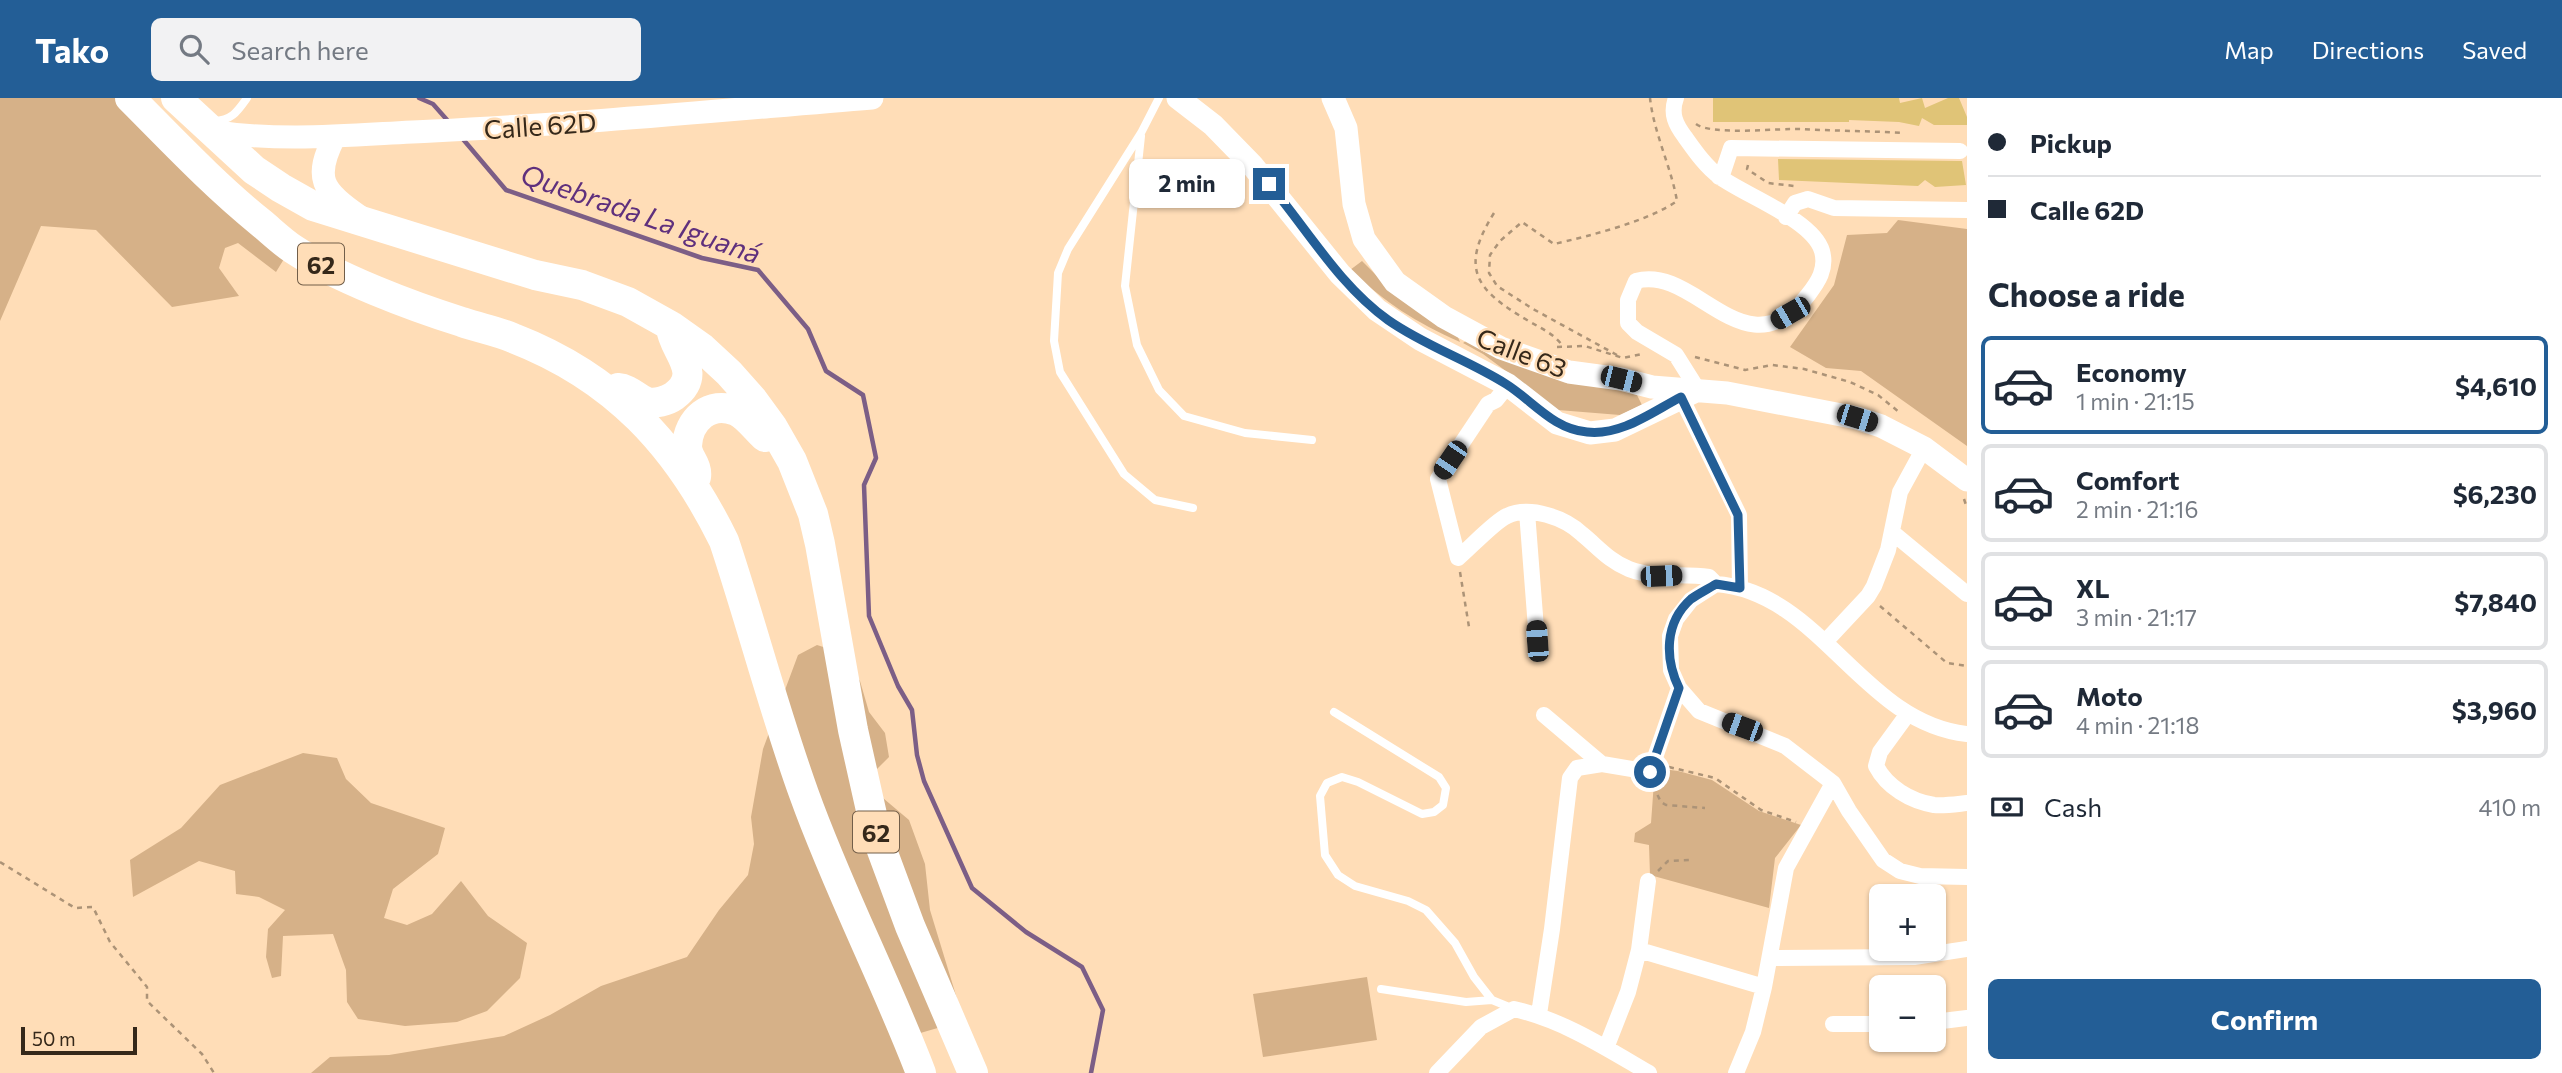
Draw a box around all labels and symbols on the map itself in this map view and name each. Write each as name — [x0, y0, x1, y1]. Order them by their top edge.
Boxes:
street label: Calle 62D — [483, 106, 597, 144]
water label: Quebrada La Iguaná — [517, 156, 766, 270]
callout: 2 min — [1129, 160, 1244, 208]
route end — [1253, 168, 1285, 200]
road number: 62 — [298, 244, 344, 284]
car — [1767, 293, 1814, 333]
street label: Calle 63 — [1473, 321, 1571, 383]
car — [1599, 364, 1644, 394]
car — [1834, 402, 1881, 434]
car — [1430, 437, 1471, 483]
car — [1640, 565, 1683, 587]
car — [1526, 619, 1549, 663]
car — [1719, 710, 1766, 744]
route start — [1634, 756, 1666, 788]
road number: 62 — [853, 812, 899, 852]
scale bar — [21, 1024, 136, 1056]

